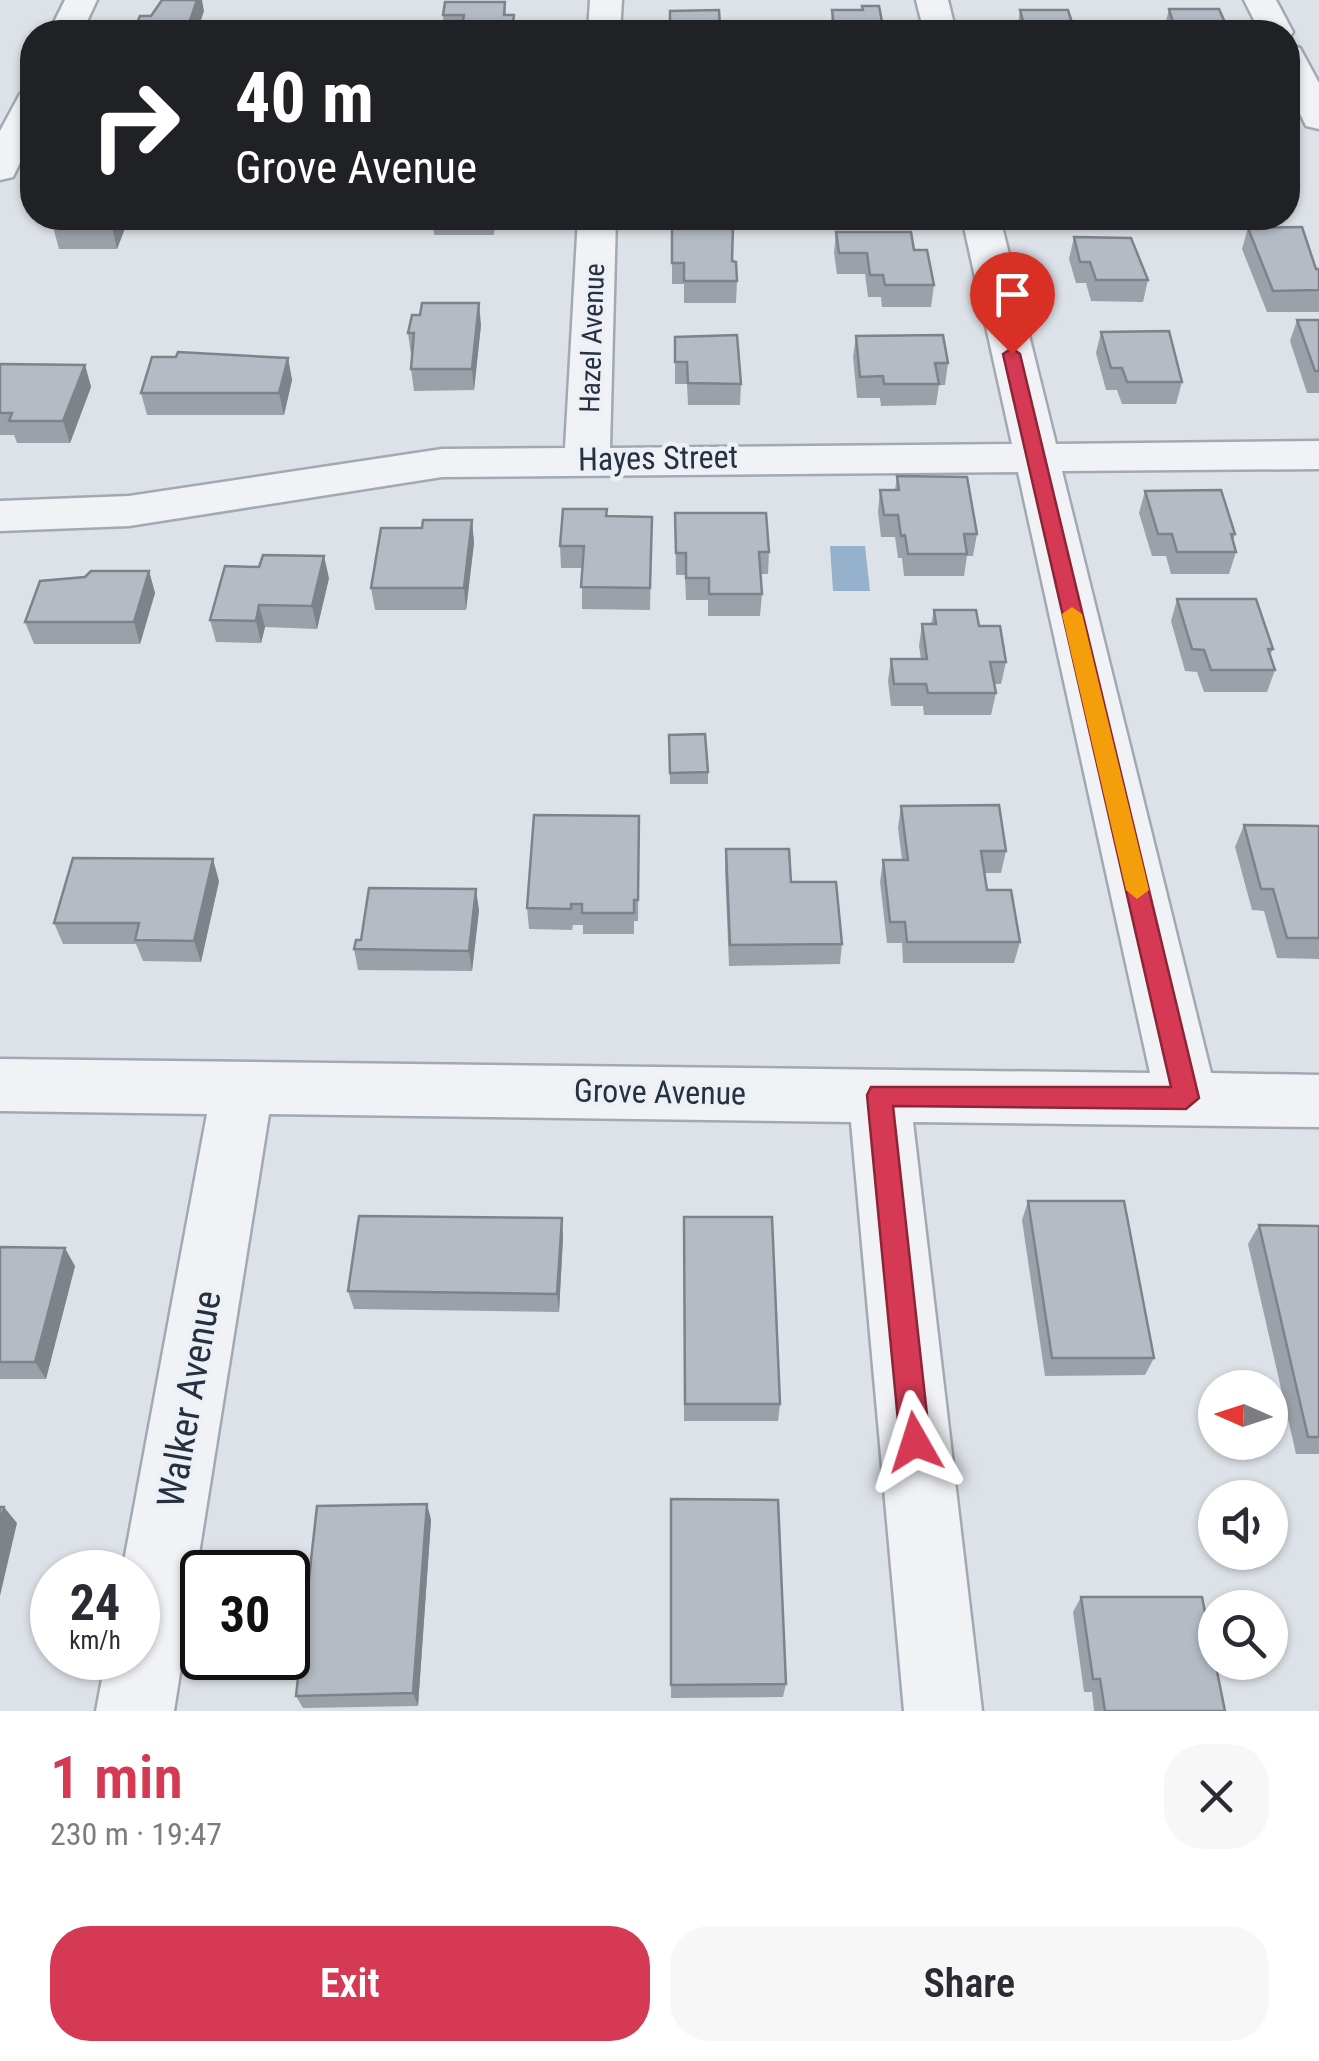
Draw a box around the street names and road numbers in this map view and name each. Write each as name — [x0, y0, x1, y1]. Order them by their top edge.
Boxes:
street label: Hazel Avenue — [573, 263, 611, 413]
street label: Hayes Street — [578, 438, 738, 478]
street label: Grove Avenue — [574, 1072, 746, 1112]
street label: Walker Avenue — [148, 1287, 230, 1511]

